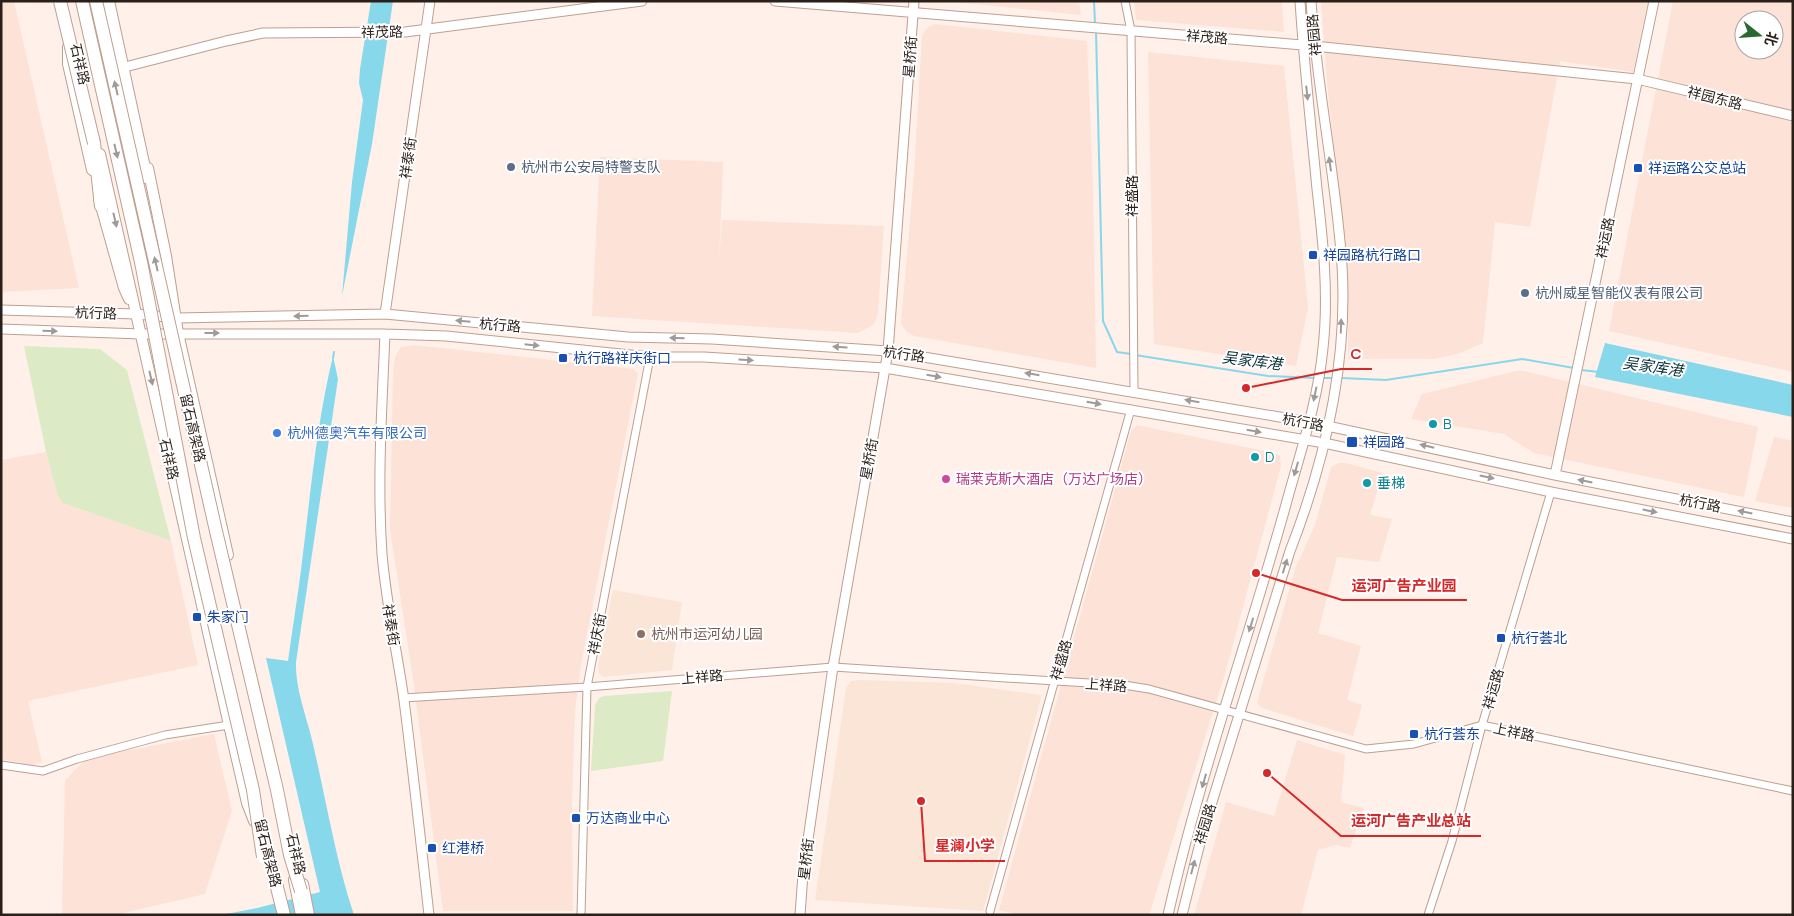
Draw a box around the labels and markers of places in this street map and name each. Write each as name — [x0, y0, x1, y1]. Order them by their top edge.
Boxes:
place label: 杭州市公安局特警支队 — [521, 157, 661, 176]
place label: 祥运路公交总站 — [1648, 158, 1746, 177]
marker: 杭州市公安局特警支队 — [505, 161, 517, 173]
marker: 祥运路公交总站 — [1632, 162, 1644, 174]
place label: 祥园路杭行路口 — [1323, 245, 1421, 264]
marker: 祥园路杭行路口 — [1307, 249, 1319, 261]
place label: 杭州威星智能仪表有限公司 — [1535, 283, 1703, 302]
marker: 杭州威星智能仪表有限公司 — [1519, 287, 1531, 299]
callout: C — [1341, 339, 1372, 369]
place label: 杭行路祥庆街口 — [573, 348, 671, 367]
marker: 杭行路祥庆街口 — [557, 352, 569, 364]
place label: B — [1443, 414, 1452, 433]
marker: B — [1427, 418, 1439, 430]
place label: 杭州德奥汽车有限公司 — [287, 423, 427, 442]
marker: 杭州德奥汽车有限公司 — [271, 427, 283, 439]
place label: 祥园路 — [1363, 432, 1405, 451]
marker: 祥园路 — [1345, 435, 1359, 449]
place label: D — [1265, 447, 1274, 466]
marker: D — [1249, 451, 1261, 463]
place label: 瑞莱克斯大酒店（万达广场店） — [956, 469, 1152, 488]
marker: 瑞莱克斯大酒店（万达广场店） — [940, 473, 952, 485]
place label: 垂梯 — [1377, 473, 1405, 492]
marker: 垂梯 — [1361, 477, 1373, 489]
callout: 运河广告产业园 — [1342, 570, 1467, 600]
place label: 朱家门 — [207, 607, 249, 626]
marker: 朱家门 — [191, 611, 203, 623]
place label: 杭州市运河幼儿园 — [651, 624, 763, 643]
marker: 杭州市运河幼儿园 — [635, 628, 647, 640]
place label: 杭行荟北 — [1511, 628, 1567, 647]
marker: 杭行荟北 — [1495, 632, 1507, 644]
place label: 杭行荟东 — [1424, 724, 1480, 743]
marker: 杭行荟东 — [1408, 728, 1420, 740]
callout: 运河广告产业总站 — [1341, 806, 1481, 836]
place label: 万达商业中心 — [586, 808, 670, 827]
marker: 万达商业中心 — [570, 812, 582, 824]
callout: 星澜小学 — [925, 831, 1005, 861]
place label: 红港桥 — [442, 838, 484, 857]
marker: 红港桥 — [426, 842, 438, 854]

